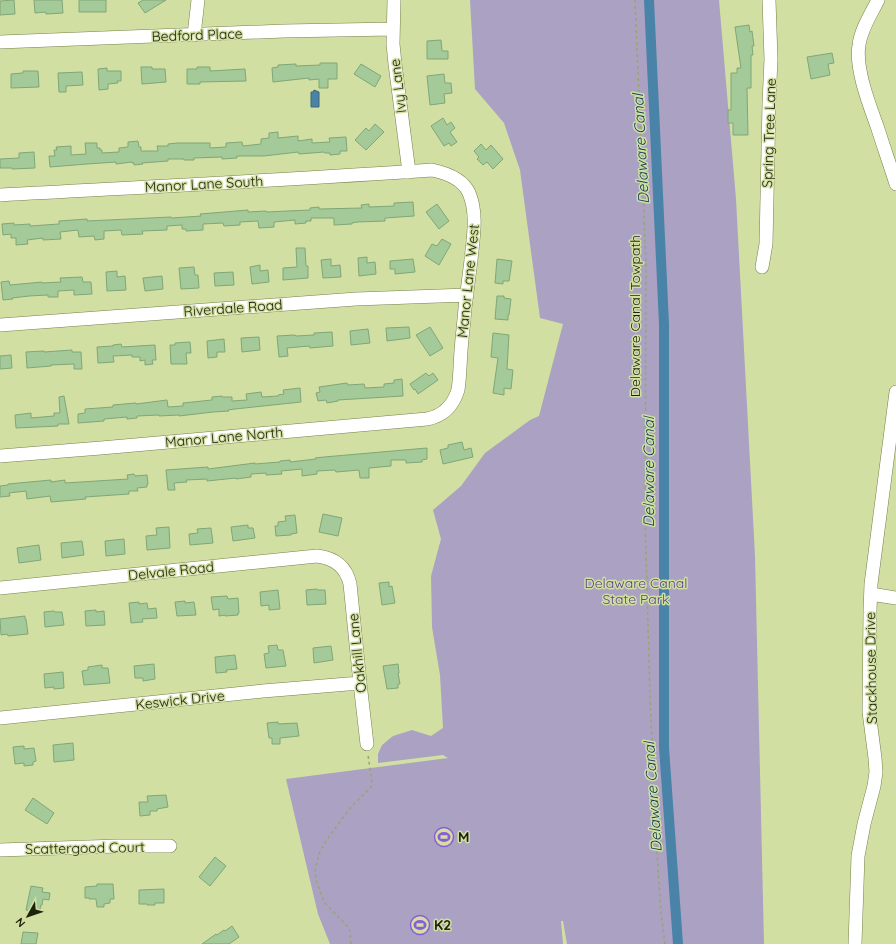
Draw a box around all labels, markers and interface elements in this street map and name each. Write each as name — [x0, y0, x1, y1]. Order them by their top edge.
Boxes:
street label: Bedford Place — [151, 24, 243, 46]
street label: Ivy Lane — [386, 58, 410, 114]
street label: Spring Tree Lane — [758, 78, 780, 188]
water label: Delaware Canal — [628, 92, 653, 205]
street label: Manor Lane South — [144, 172, 264, 196]
street label: Manor Lane West — [453, 223, 483, 339]
street label: Delaware Canal Towpath — [626, 235, 644, 397]
street label: Riverdale Road — [183, 296, 283, 320]
water label: Delaware Canal — [639, 415, 658, 527]
street label: Manor Lane North — [164, 423, 284, 451]
street label: Delvale Road — [127, 558, 215, 584]
park label: Delaware Canal State Park — [584, 574, 688, 608]
street label: Oakhill Lane — [344, 612, 370, 694]
street label: Stackhouse Drive — [861, 612, 881, 724]
street label: Keswick Drive — [135, 686, 225, 714]
water label: Delaware Canal — [639, 740, 666, 853]
sports icon: M — [433, 826, 455, 848]
place label: M — [458, 828, 469, 846]
street label: Scattergood Court — [25, 838, 145, 858]
north arrow — [8, 896, 48, 936]
sports icon: K2 — [409, 914, 431, 936]
text: N — [12, 915, 28, 930]
place label: K2 — [434, 916, 451, 934]

